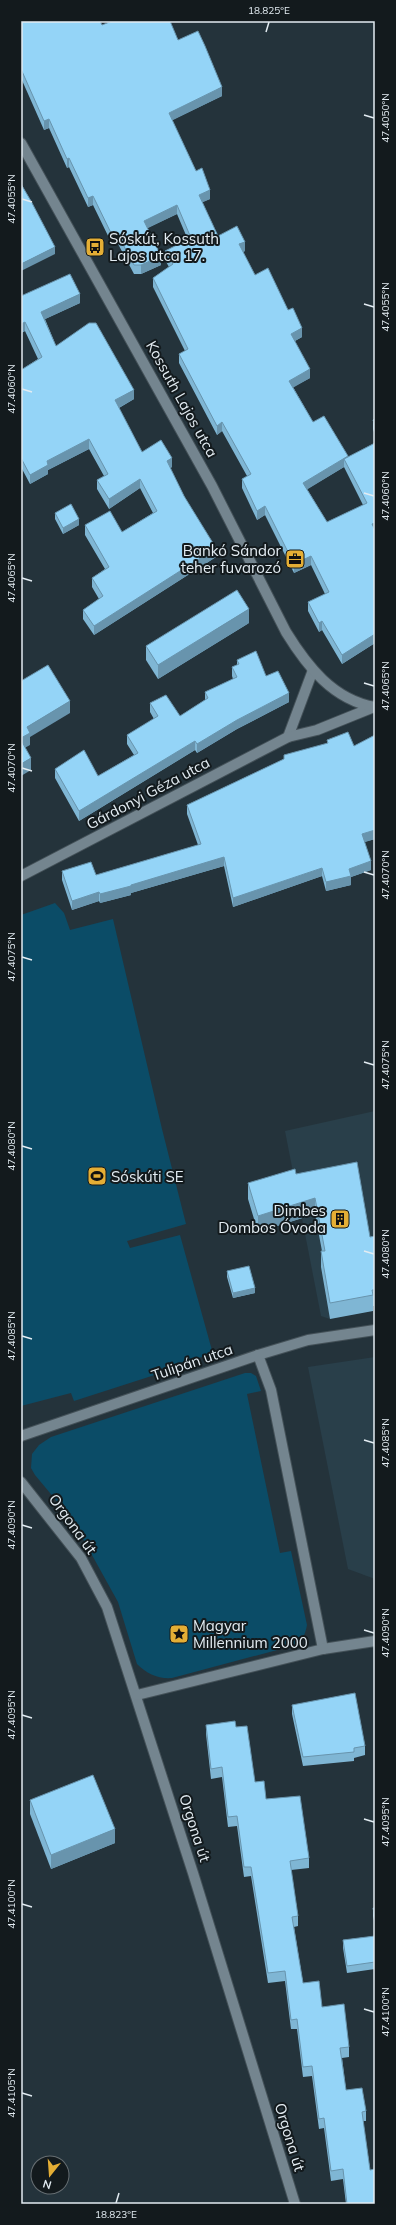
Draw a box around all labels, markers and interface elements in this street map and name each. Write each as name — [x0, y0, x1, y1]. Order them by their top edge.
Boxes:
text: 18.825°E — [248, 4, 290, 17]
text: 47.4050°N — [379, 93, 392, 143]
text: 47.4055°N — [5, 174, 18, 224]
place label: Sóskút, Kossuth Lajos utca 17. — [109, 229, 219, 265]
bus stop icon: Sóskút, Kossuth Lajos utca 17. — [84, 236, 106, 258]
text: 47.4055°N — [379, 282, 392, 332]
street label: Kossuth Lajos utca — [142, 337, 222, 461]
text: 47.4060°N — [5, 364, 18, 414]
text: 47.4060°N — [379, 471, 392, 521]
place label: Bankó Sándor teher fuvarozó — [181, 541, 282, 577]
office icon: Bankó Sándor teher fuvarozó — [284, 548, 306, 570]
text: 47.4065°N — [5, 553, 18, 603]
text: 47.4065°N — [379, 661, 392, 711]
text: 47.4070°N — [5, 743, 18, 793]
street label: Gárdonyi Géza utca — [83, 752, 213, 834]
text: 47.4070°N — [379, 850, 392, 900]
text: 47.4075°N — [5, 932, 18, 982]
text: 47.4075°N — [379, 1040, 392, 1090]
text: 47.4080°N — [5, 1121, 18, 1171]
sports icon: Sóskúti SE — [86, 1165, 108, 1187]
place label: Sóskúti SE — [111, 1167, 184, 1186]
place label: Dimbes Dombos Óvoda — [218, 1201, 326, 1237]
building icon: Dimbes Dombos Óvoda — [329, 1208, 351, 1230]
text: 47.4080°N — [379, 1229, 392, 1279]
text: 47.4085°N — [5, 1311, 18, 1361]
street label: Tulipán utca — [149, 1339, 235, 1385]
text: 47.4085°N — [379, 1418, 392, 1468]
street label: Orgona út — [45, 1490, 101, 1558]
text: 47.4090°N — [5, 1500, 18, 1550]
text: 47.4090°N — [379, 1608, 392, 1658]
place label: Magyar Millennium 2000 — [193, 1616, 308, 1652]
place icon: Magyar Millennium 2000 — [168, 1623, 190, 1645]
text: 47.4095°N — [5, 1690, 18, 1740]
street label: Orgona út — [175, 1792, 215, 1864]
text: 47.4095°N — [379, 1797, 392, 1847]
text: 47.4100°N — [5, 1879, 18, 1929]
text: 47.4100°N — [379, 1987, 392, 2037]
text: 47.4105°N — [5, 2068, 18, 2118]
street label: Orgona út — [271, 2101, 309, 2173]
north arrow — [30, 2155, 70, 2195]
text: N — [41, 2177, 53, 2192]
text: 18.823°E — [95, 2208, 137, 2221]

